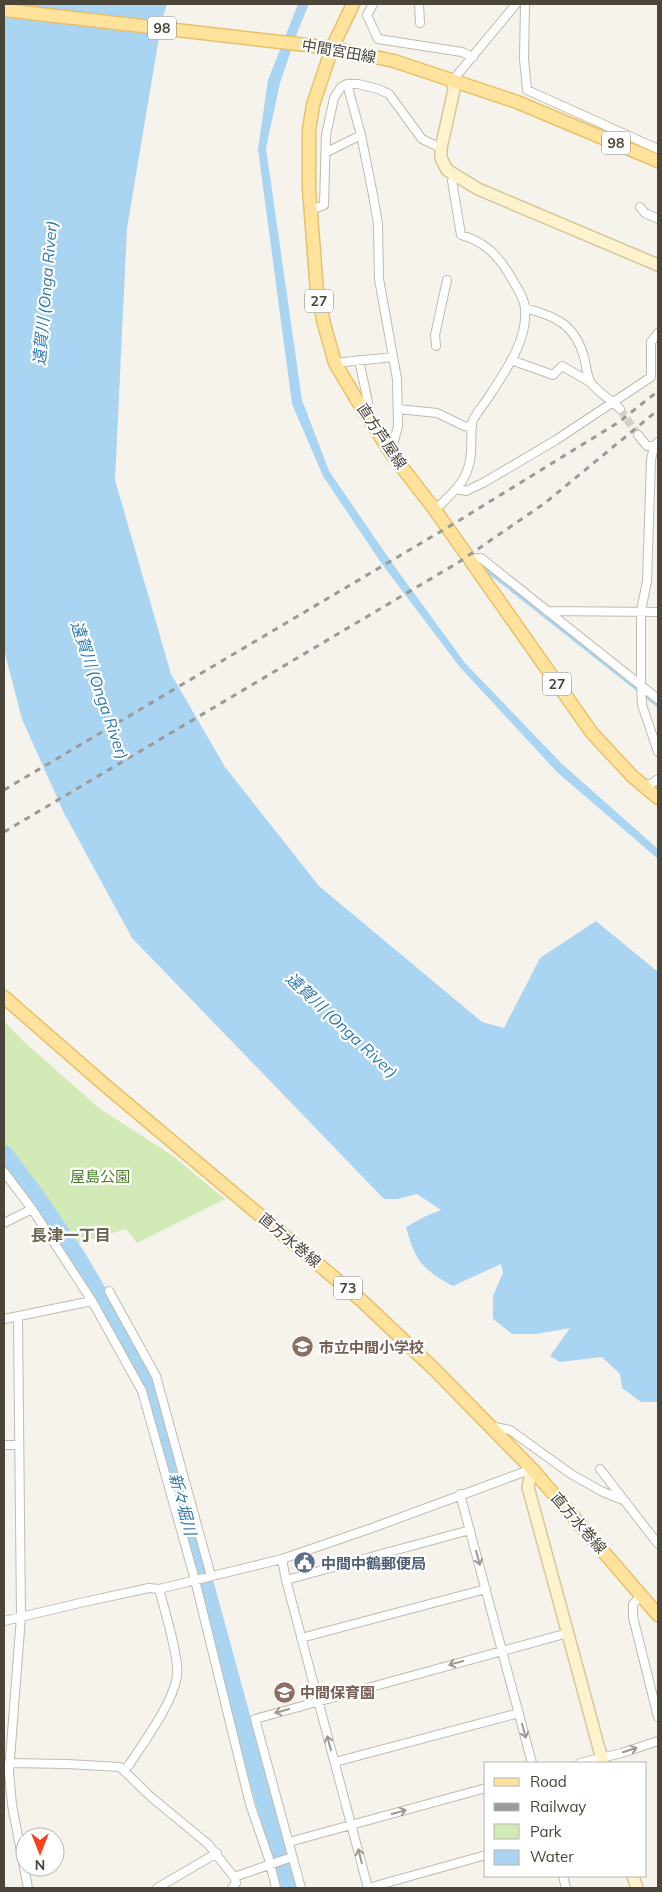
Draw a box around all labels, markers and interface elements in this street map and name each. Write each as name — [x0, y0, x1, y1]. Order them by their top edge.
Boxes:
road number: 98 — [148, 16, 176, 40]
street label: 中間宮田線 — [300, 35, 378, 67]
road number: 98 — [602, 132, 630, 154]
water label: 遠賀川 (Onga River) — [29, 220, 61, 366]
road number: 27 — [305, 290, 333, 312]
street label: 直方芦屋線 — [353, 400, 411, 472]
water label: 遠賀川 (Onga River) — [67, 618, 133, 762]
road number: 27 — [543, 672, 571, 696]
water label: 遠賀川 (Onga River) — [282, 968, 402, 1082]
park label: 屋島公園 — [70, 1167, 130, 1186]
street label: 直方水巻線 — [255, 1209, 325, 1271]
district label: 長津一丁目 — [31, 1225, 111, 1245]
road number: 73 — [334, 1276, 362, 1300]
school or university icon: 市立中間小学校 — [291, 1335, 315, 1359]
place label: 市立中間小学校 — [319, 1338, 424, 1357]
water label: 新々堀川 — [165, 1470, 201, 1539]
street label: 直方水巻線 — [547, 1488, 611, 1558]
one-way arrow — [473, 1550, 483, 1566]
public building icon: 中間中鶴郵便局 — [293, 1551, 317, 1575]
place label: 中間中鶴郵便局 — [321, 1554, 426, 1573]
one-way arrow — [448, 1659, 464, 1668]
school or university icon: 中間保育園 — [272, 1680, 296, 1704]
place label: 中間保育園 — [300, 1683, 375, 1702]
one-way arrow — [275, 1706, 291, 1716]
one-way arrow — [520, 1723, 529, 1739]
one-way arrow — [324, 1736, 334, 1752]
one-way arrow — [622, 1745, 638, 1755]
legend — [484, 1762, 647, 1877]
text: Road — [530, 1772, 567, 1791]
text: Railway — [530, 1797, 586, 1816]
one-way arrow — [391, 1806, 407, 1816]
text: Park — [530, 1822, 562, 1841]
north arrow — [15, 1827, 65, 1877]
text: Water — [530, 1847, 574, 1866]
one-way arrow — [355, 1849, 364, 1865]
text: N — [35, 1856, 45, 1874]

